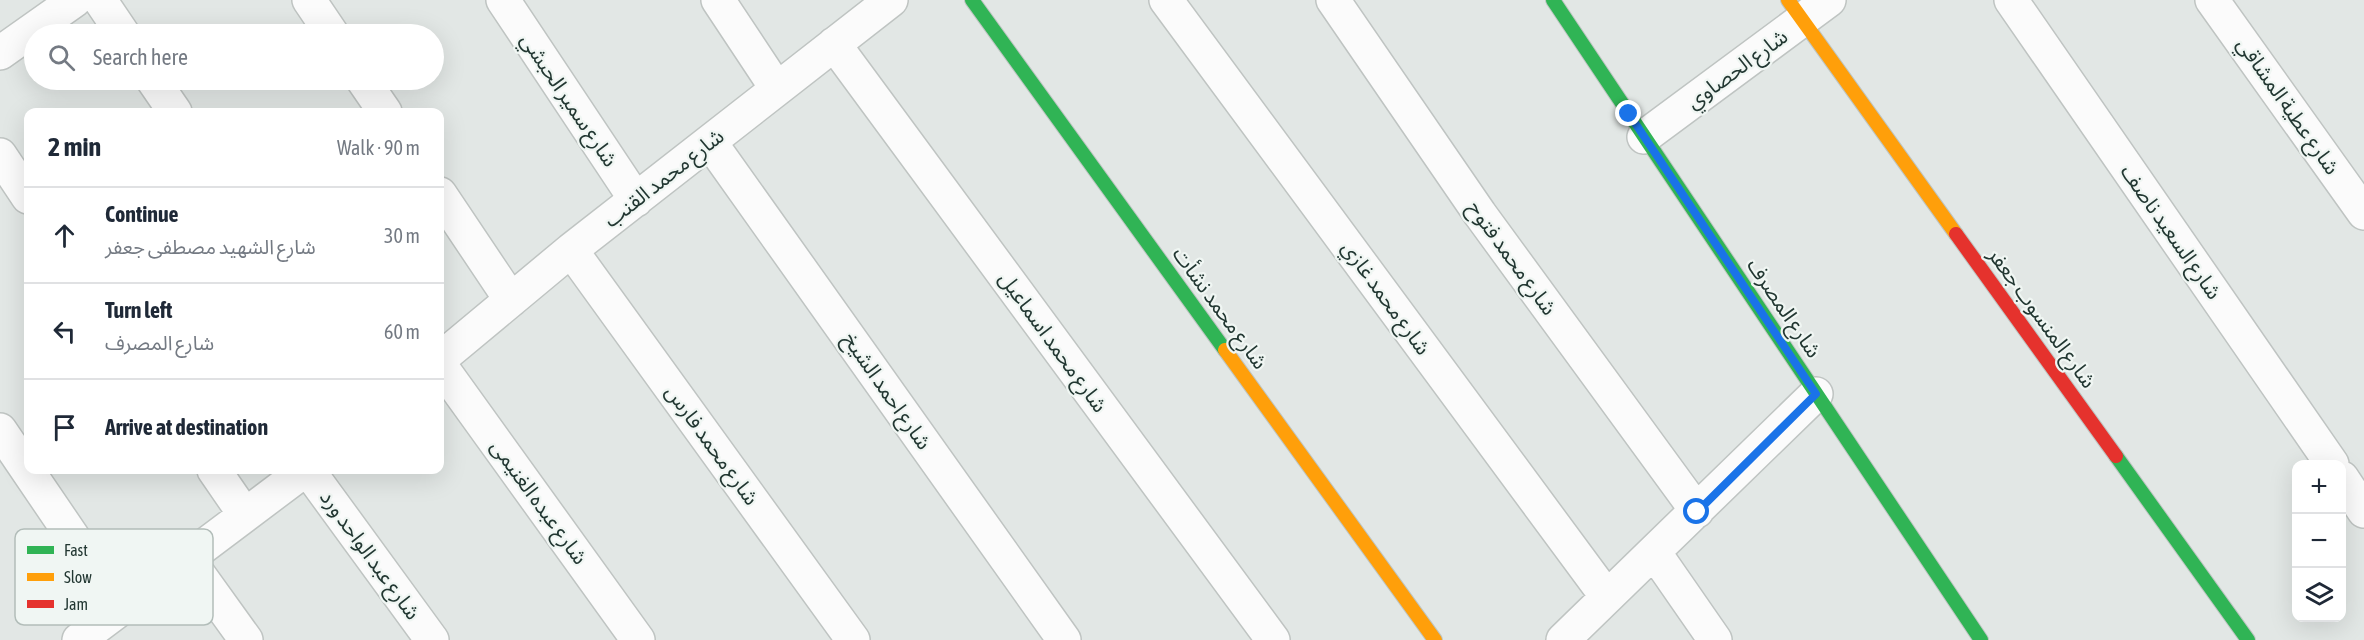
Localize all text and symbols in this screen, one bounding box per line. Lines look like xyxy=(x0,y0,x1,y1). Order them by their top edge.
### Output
search box xyxy=(24,24,444,90)
street label: شارع الحصاوي xyxy=(1681,24,1794,117)
street label: شارع سمير الحبشي xyxy=(512,28,623,173)
street label: شارع عطية المشاقي xyxy=(2229,32,2345,181)
icon: search xyxy=(45,41,78,74)
text: Search here xyxy=(93,44,188,70)
route end xyxy=(1615,100,1641,126)
street label: شارع محمد القنب xyxy=(599,123,731,235)
text: 2 min xyxy=(48,132,101,162)
text: Walk · 90 m xyxy=(337,136,420,159)
street label: شارع السعيد ناصف xyxy=(2113,160,2227,306)
street label: شارع محمد فتوح xyxy=(1460,196,1562,321)
text: Continue xyxy=(105,201,179,227)
icon: ahead xyxy=(48,219,81,252)
text: 30 m xyxy=(384,224,420,247)
text: شارع الشهيد مصطفى جعفر xyxy=(105,235,316,258)
street label: شارع محمد غازي xyxy=(1334,236,1436,362)
street label: شارع محمد نشأت xyxy=(1165,242,1273,375)
street label: شارع المنسوب جعفر xyxy=(1980,242,2102,394)
street label: شارع المصرف xyxy=(1740,253,1827,364)
street label: شارع محمد اسماعيل xyxy=(992,266,1113,419)
text: Turn left xyxy=(105,297,172,323)
icon: left xyxy=(48,315,81,348)
text: 60 m xyxy=(384,320,420,343)
street label: شارع احمد الشيخ xyxy=(835,327,937,456)
text: شارع المصرف xyxy=(105,331,214,354)
street label: شارع محمد فارس xyxy=(658,380,764,511)
icon: arrive xyxy=(48,411,81,444)
text: Arrive at destination xyxy=(105,414,268,440)
street label: شارع عبده الغنيمى xyxy=(483,434,593,571)
map controls xyxy=(2292,460,2346,622)
button: + xyxy=(2292,460,2346,514)
street label: شارع عبد الواحد ورد xyxy=(313,485,426,626)
route start xyxy=(1683,498,1709,524)
button: − xyxy=(2292,514,2346,568)
legend xyxy=(15,529,213,625)
text: Fast xyxy=(64,541,88,559)
text: Slow xyxy=(64,568,92,586)
button: layers xyxy=(2292,568,2346,622)
text: Jam xyxy=(64,595,88,613)

